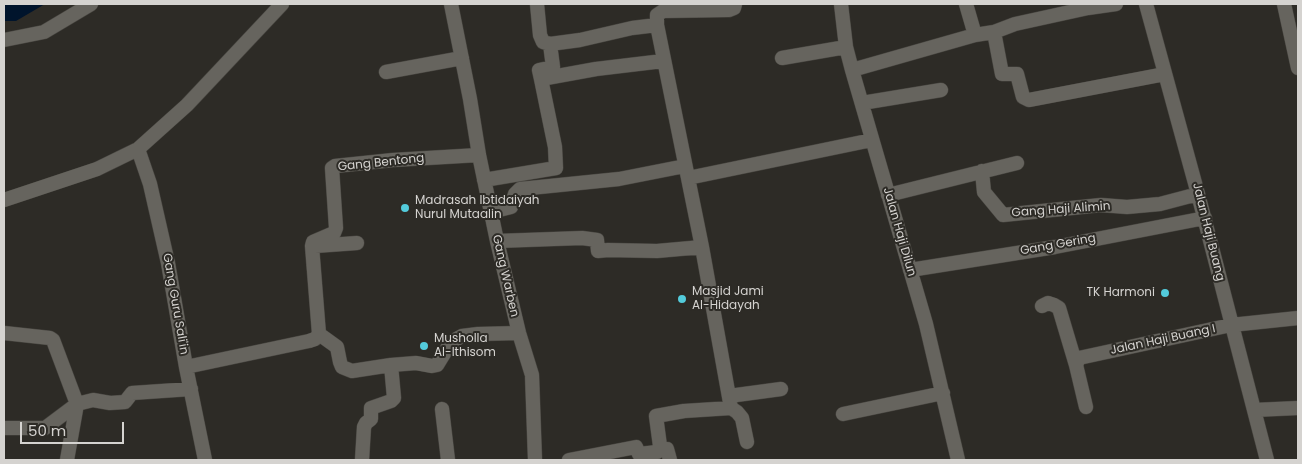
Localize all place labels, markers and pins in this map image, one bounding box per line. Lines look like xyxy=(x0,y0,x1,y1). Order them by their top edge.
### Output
place label: Madrasah Ibtidaiyah Nurul Mutaalin xyxy=(415,194,540,222)
marker: Madrasah Ibtidaiyah Nurul Mutaalin xyxy=(399,202,411,214)
place label: Masjid Jami Al-Hidayah xyxy=(692,285,764,313)
place label: TK Harmoni xyxy=(1087,286,1155,300)
marker: TK Harmoni xyxy=(1159,287,1171,299)
marker: Masjid Jami Al-Hidayah xyxy=(676,293,688,305)
place label: Musholla Al-Ithisom xyxy=(434,332,496,360)
marker: Musholla Al-Ithisom xyxy=(418,340,430,352)

